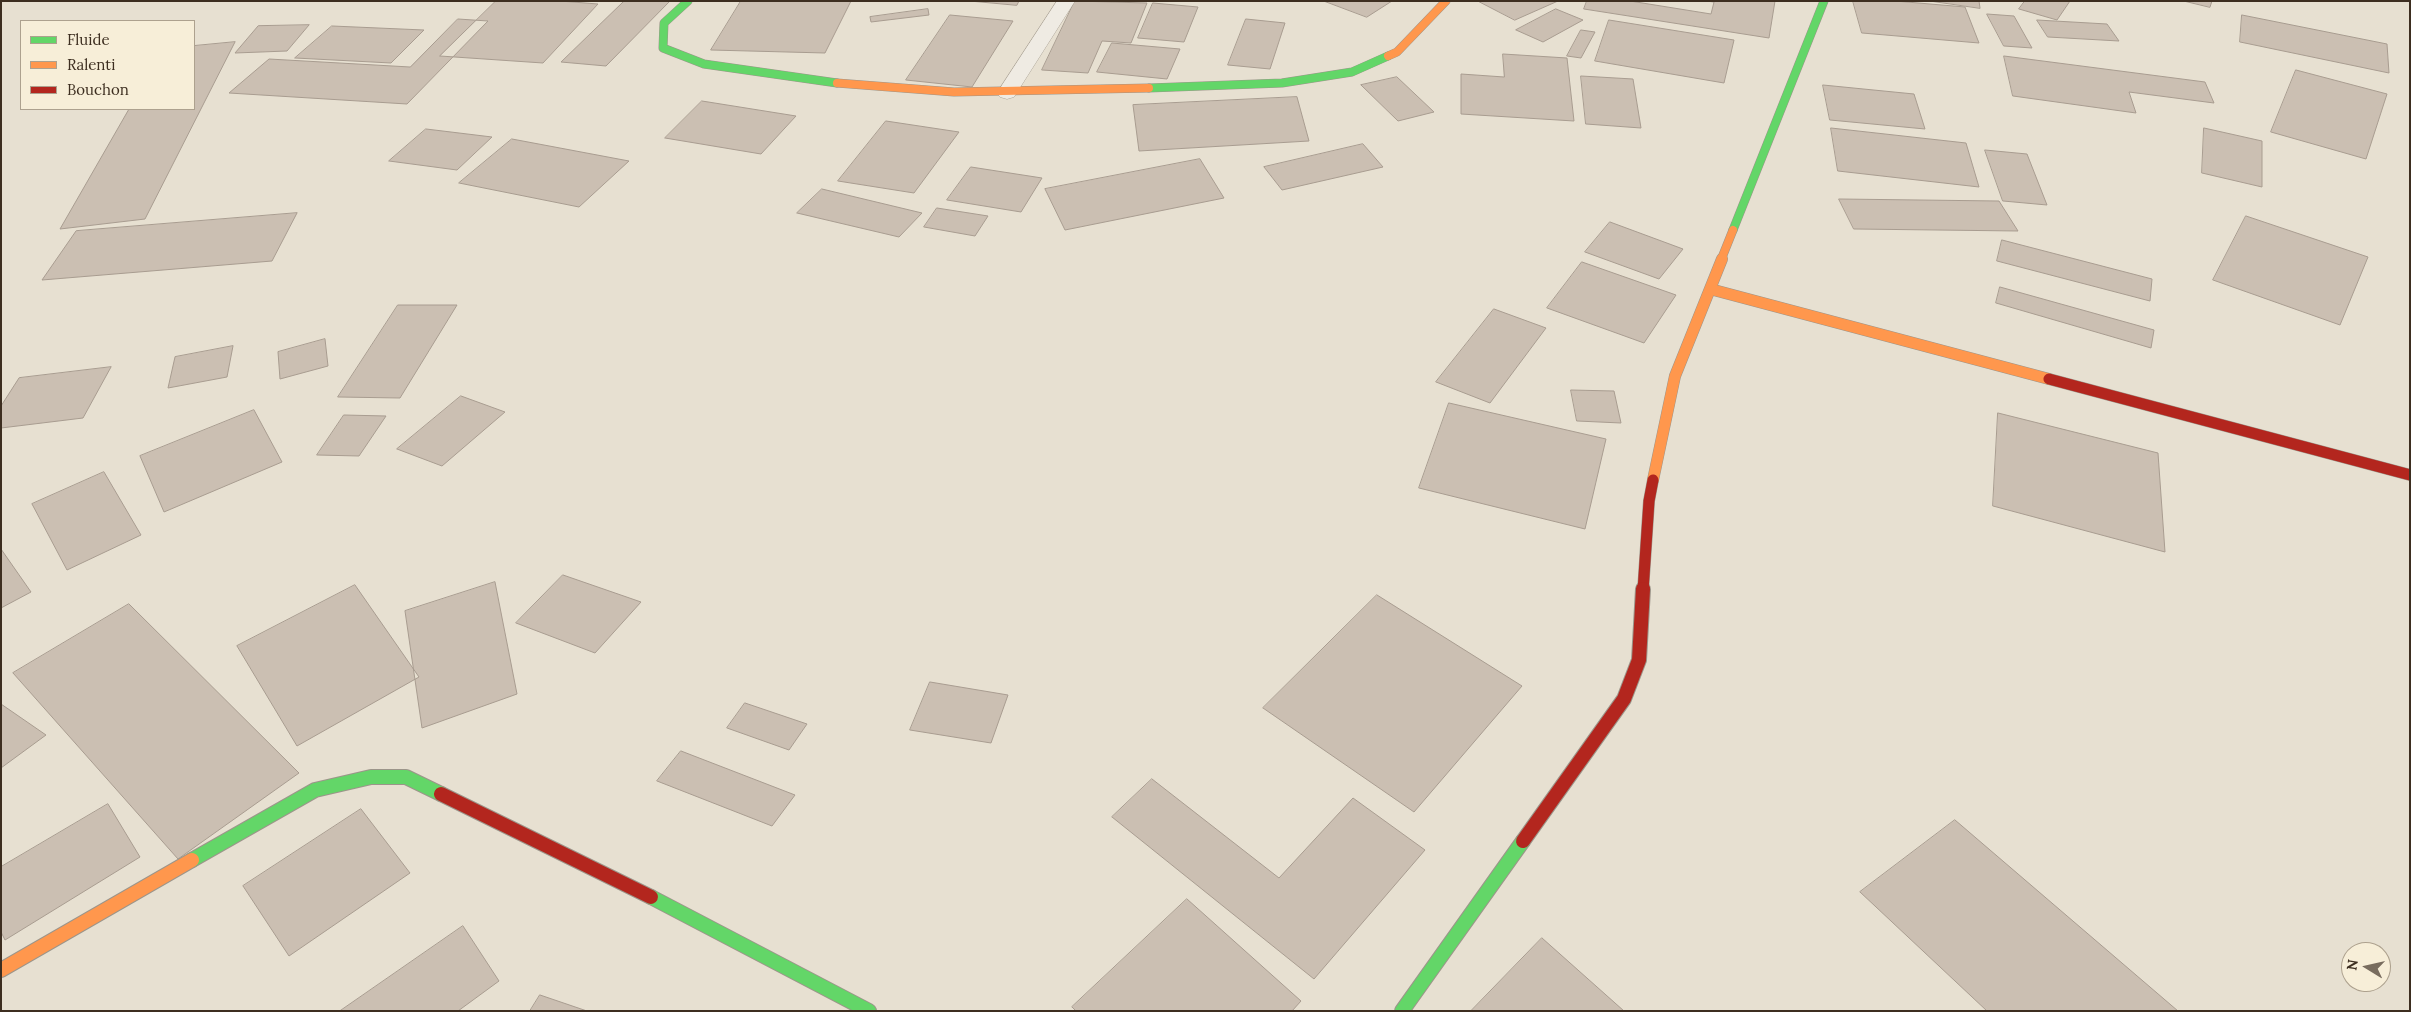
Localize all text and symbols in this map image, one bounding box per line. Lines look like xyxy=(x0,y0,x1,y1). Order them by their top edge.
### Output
legend xyxy=(20,20,195,110)
text: Fluide xyxy=(67,30,110,49)
text: Ralenti xyxy=(67,55,115,74)
text: Bouchon xyxy=(67,80,129,99)
north arrow xyxy=(2341,942,2391,992)
text: N xyxy=(2342,958,2362,972)

